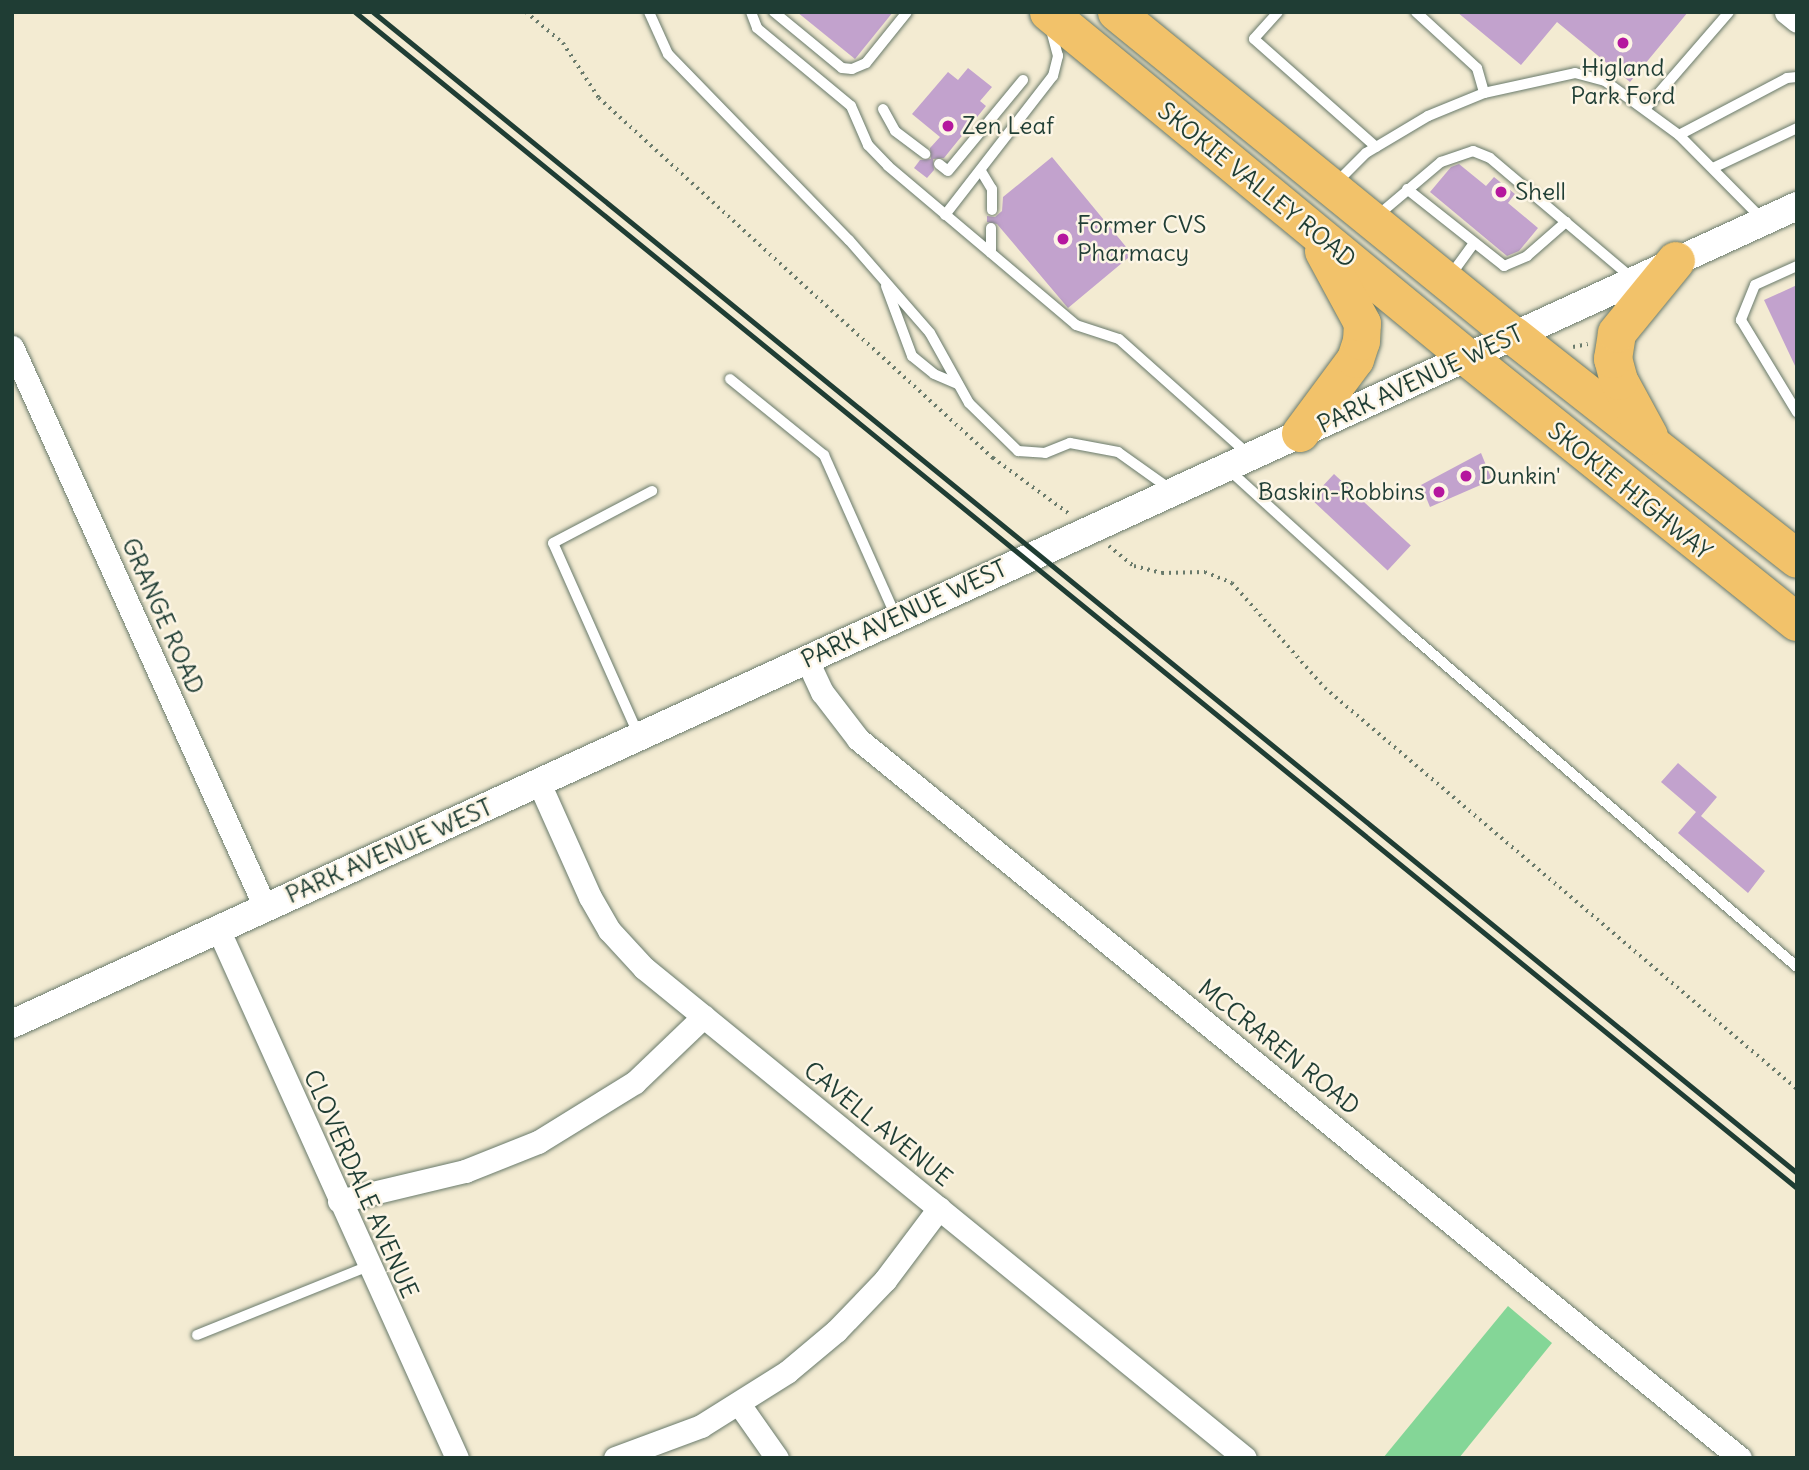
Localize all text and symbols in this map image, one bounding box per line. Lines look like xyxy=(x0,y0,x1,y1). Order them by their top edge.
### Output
marker: Higland Park Ford xyxy=(1615,35,1631,51)
place label: Higland Park Ford xyxy=(1571,54,1675,110)
street label: SKOKIE VALLEY ROAD xyxy=(1152,96,1362,274)
place label: Zen Leaf xyxy=(962,112,1054,140)
marker: Zen Leaf xyxy=(940,118,956,134)
place label: Shell xyxy=(1515,178,1566,206)
marker: Shell xyxy=(1493,184,1509,200)
place label: Former CVS Pharmacy xyxy=(1077,211,1206,267)
marker: Former CVS Pharmacy xyxy=(1055,231,1071,247)
street label: PARK AVENUE WEST xyxy=(1313,319,1527,439)
street label: SKOKIE HIGHWAY xyxy=(1542,416,1718,566)
place label: Dunkin' xyxy=(1480,462,1561,490)
marker: Dunkin' xyxy=(1458,468,1474,484)
place label: Baskin-Robbins xyxy=(1258,478,1425,506)
marker: Baskin-Robbins xyxy=(1431,484,1447,500)
street label: GRANGE ROAD xyxy=(116,533,210,699)
street label: PARK AVENUE WEST xyxy=(797,554,1011,674)
street label: PARK AVENUE WEST xyxy=(281,792,497,910)
street label: MCCRAREN ROAD xyxy=(1193,973,1365,1121)
street label: CAVELL AVENUE xyxy=(798,1055,958,1193)
street label: CLOVERDALE AVENUE xyxy=(298,1065,424,1303)

